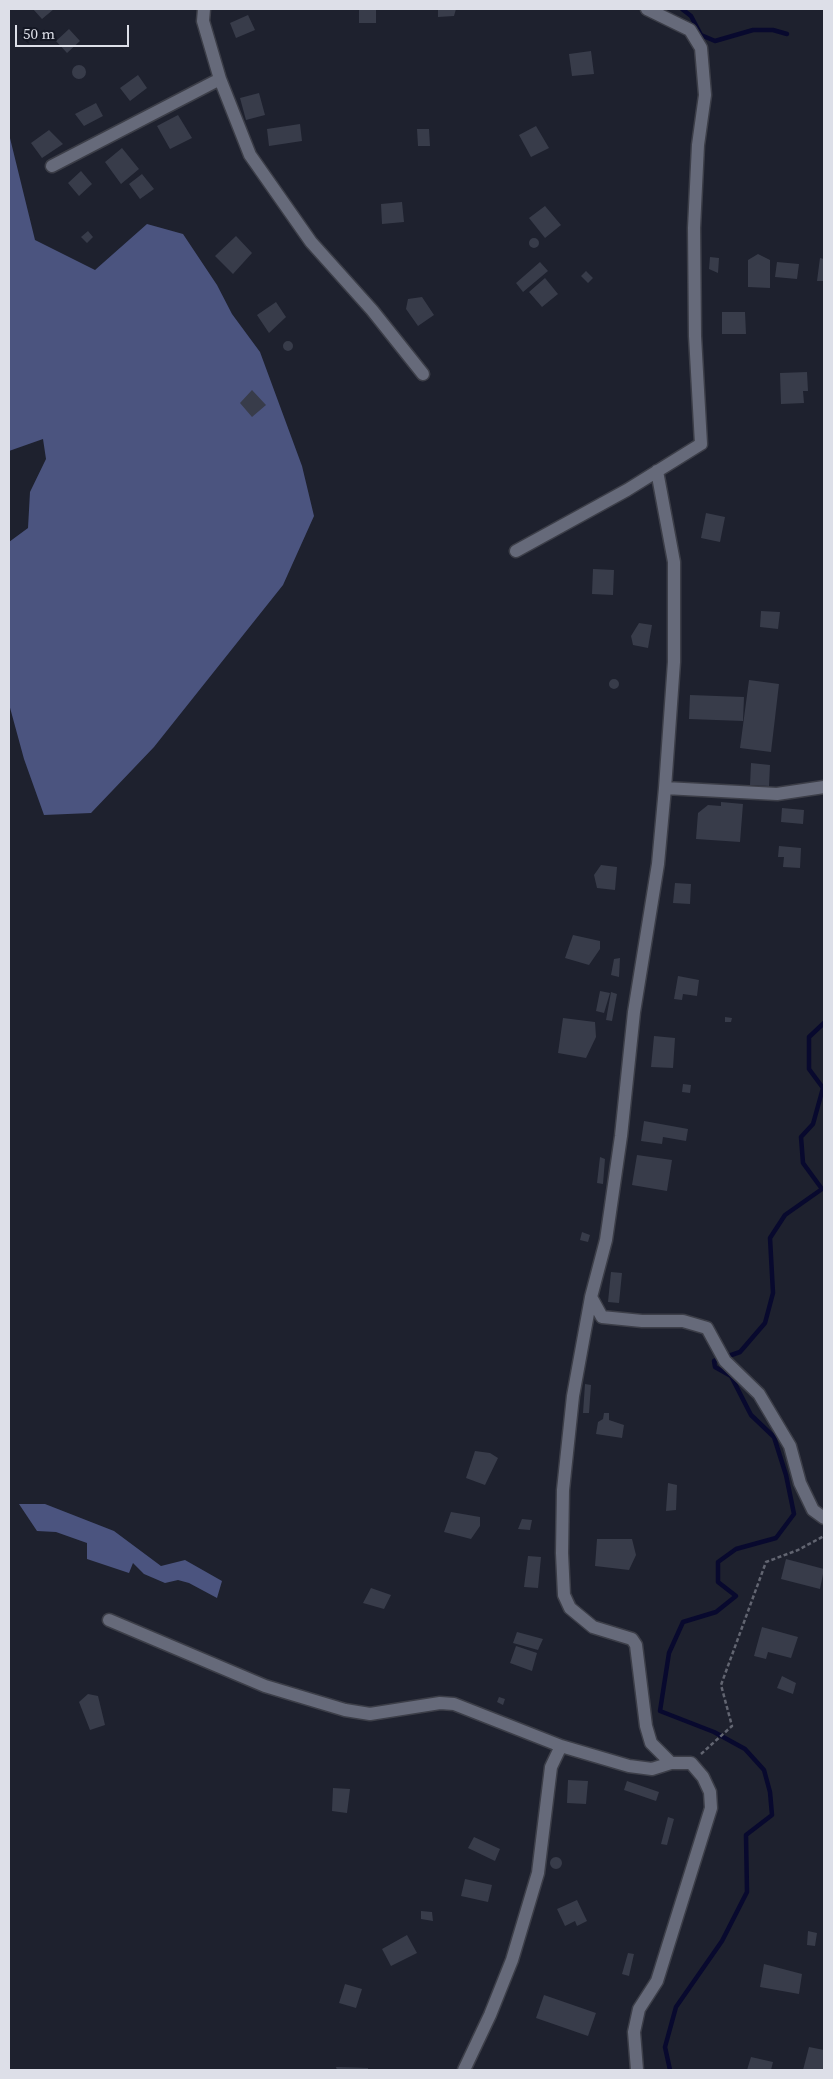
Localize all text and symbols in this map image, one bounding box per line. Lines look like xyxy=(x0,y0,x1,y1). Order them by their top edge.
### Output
scale bar xyxy=(18,15,131,47)
text: 50 m xyxy=(23,23,55,44)

